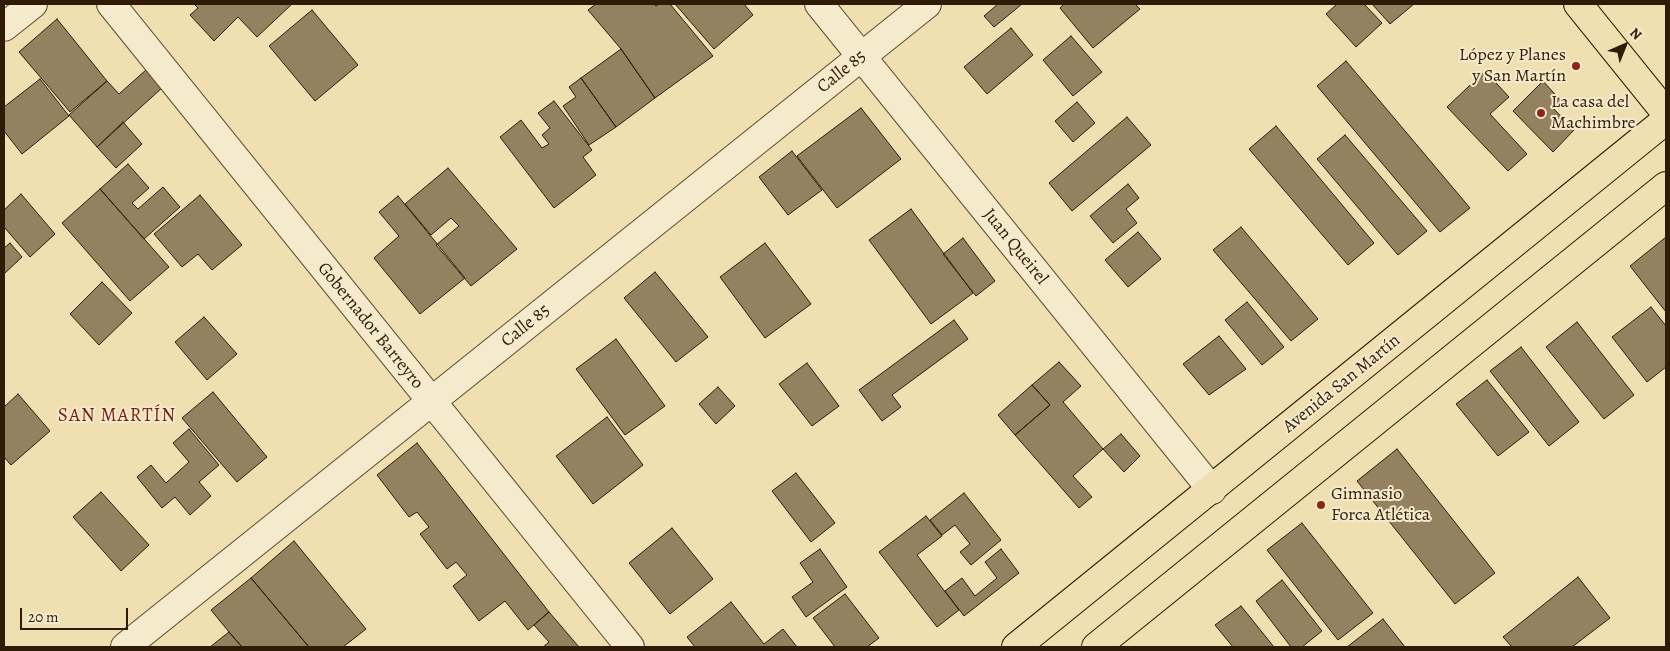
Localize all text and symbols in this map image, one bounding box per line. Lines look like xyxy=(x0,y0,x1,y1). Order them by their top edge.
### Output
north arrow xyxy=(1600,20,1650,70)
text: N xyxy=(1625,23,1646,44)
place label: López y Planes y San Martín xyxy=(1459,45,1566,88)
street label: Calle 85 xyxy=(813,46,871,98)
marker: López y Planes y San Martín xyxy=(1570,60,1582,72)
place label: La casa del Machimbre xyxy=(1551,92,1636,134)
marker: La casa del Machimbre xyxy=(1535,107,1547,119)
street label: Juan Queirel xyxy=(978,205,1052,289)
street label: Gobernador Barreyro xyxy=(312,258,428,394)
street label: Calle 85 xyxy=(497,300,555,352)
street label: Avenida San Martín xyxy=(1279,330,1405,438)
district label: SAN MARTÍN xyxy=(57,405,177,427)
place label: Gimnasio Forca Atlética xyxy=(1331,484,1430,526)
marker: Gimnasio Forca Atlética xyxy=(1315,499,1327,511)
scale bar xyxy=(22,598,130,630)
text: 20 m xyxy=(28,607,59,627)

